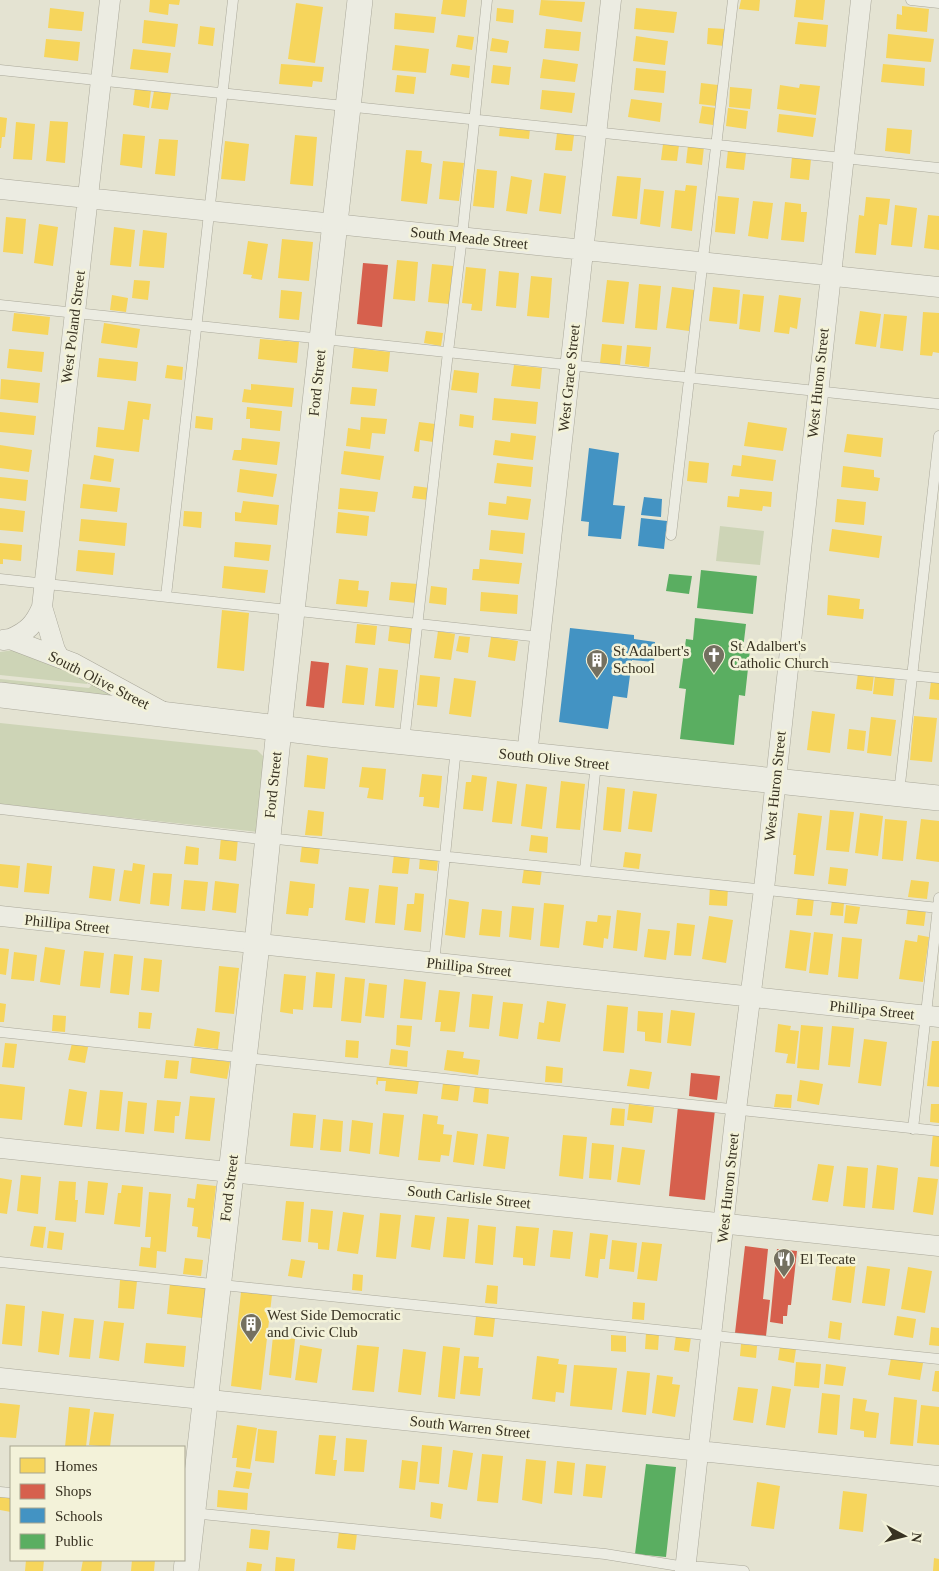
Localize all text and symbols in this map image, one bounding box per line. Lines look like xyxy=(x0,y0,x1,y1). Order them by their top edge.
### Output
street label: South Meade Street xyxy=(409,224,529,252)
street label: West Poland Street xyxy=(58,269,88,384)
street label: West Grace Street xyxy=(555,323,583,433)
street label: West Huron Street xyxy=(804,326,832,439)
street label: Ford Street xyxy=(306,348,329,417)
place label: St Adalbert's Catholic Church xyxy=(730,638,829,671)
place label: St Adalbert's School xyxy=(613,643,690,676)
church icon: St Adalbert's Catholic Church xyxy=(702,643,726,674)
street label: South Olive Street xyxy=(46,648,153,713)
building icon: St Adalbert's School xyxy=(585,648,609,679)
street label: West Huron Street xyxy=(761,729,789,842)
street label: South Olive Street xyxy=(498,745,611,773)
street label: Ford Street xyxy=(262,750,285,819)
street label: Phillipa Street xyxy=(24,912,111,937)
street label: Phillipa Street xyxy=(426,955,513,980)
street label: Phillipa Street xyxy=(829,998,916,1023)
street label: West Huron Street xyxy=(714,1131,742,1244)
street label: Ford Street xyxy=(217,1153,241,1222)
street label: South Carlisle Street xyxy=(406,1183,532,1212)
restaurant icon: El Tecate xyxy=(772,1247,796,1278)
place label: El Tecate xyxy=(800,1251,856,1267)
place label: West Side Democratic and Civic Club xyxy=(267,1307,401,1340)
building icon: West Side Democratic and Civic Club xyxy=(239,1312,263,1343)
street label: South Warren Street xyxy=(409,1413,532,1441)
legend xyxy=(10,1446,185,1561)
text: Homes xyxy=(55,1458,98,1474)
text: Shops xyxy=(55,1483,92,1499)
text: Schools xyxy=(55,1508,103,1524)
north arrow xyxy=(879,1511,929,1561)
text: N xyxy=(908,1532,924,1543)
text: Public xyxy=(55,1533,94,1549)

